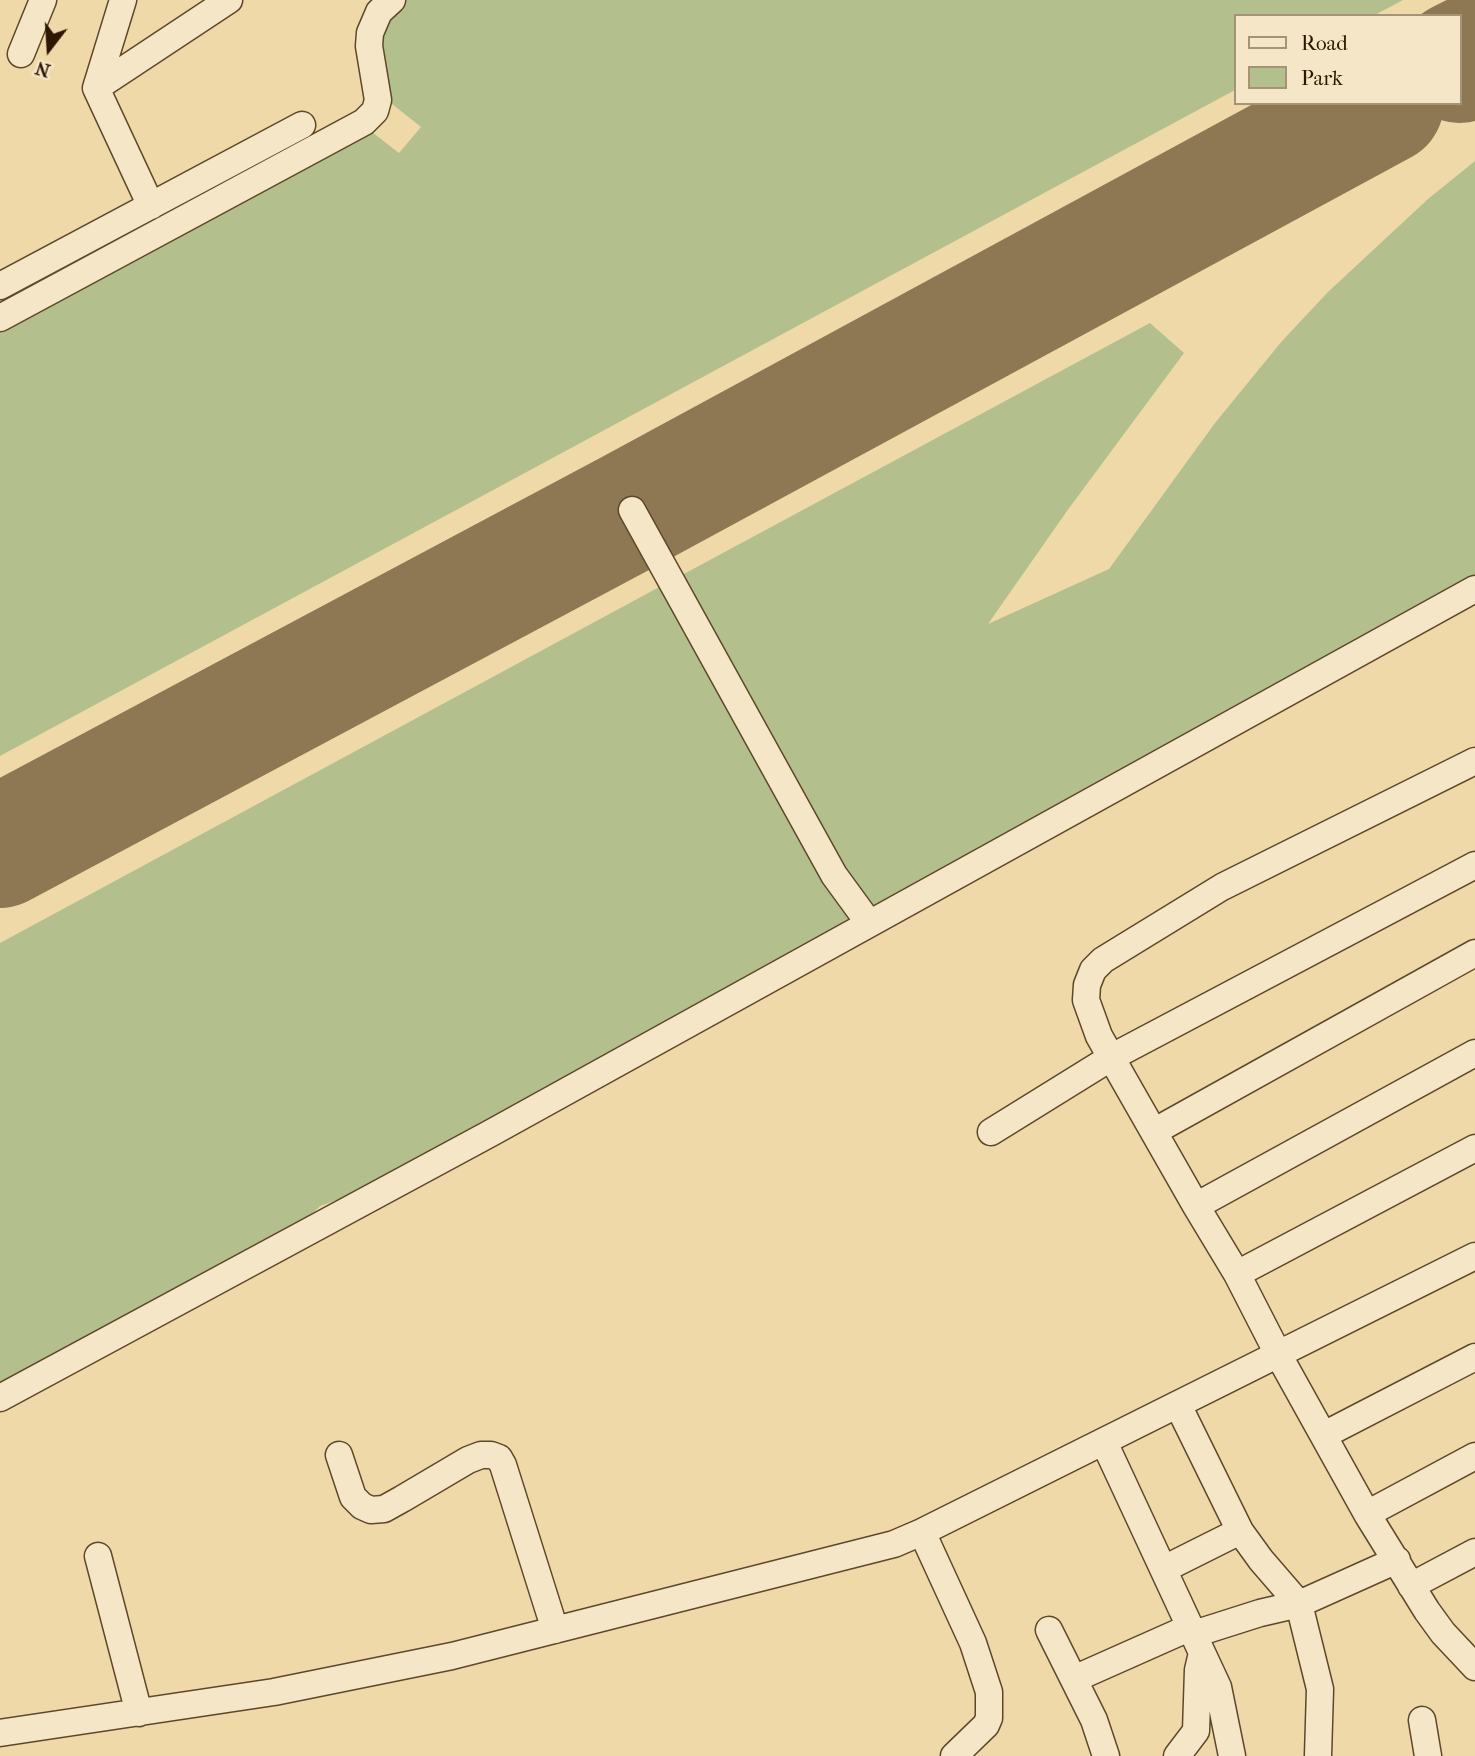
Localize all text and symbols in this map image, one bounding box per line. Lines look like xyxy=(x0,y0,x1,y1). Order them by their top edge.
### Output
north arrow xyxy=(14,14,84,84)
legend xyxy=(1234,14,1461,105)
text: Road xyxy=(1301,31,1348,55)
text: N xyxy=(33,56,53,82)
text: Park xyxy=(1301,66,1343,90)

